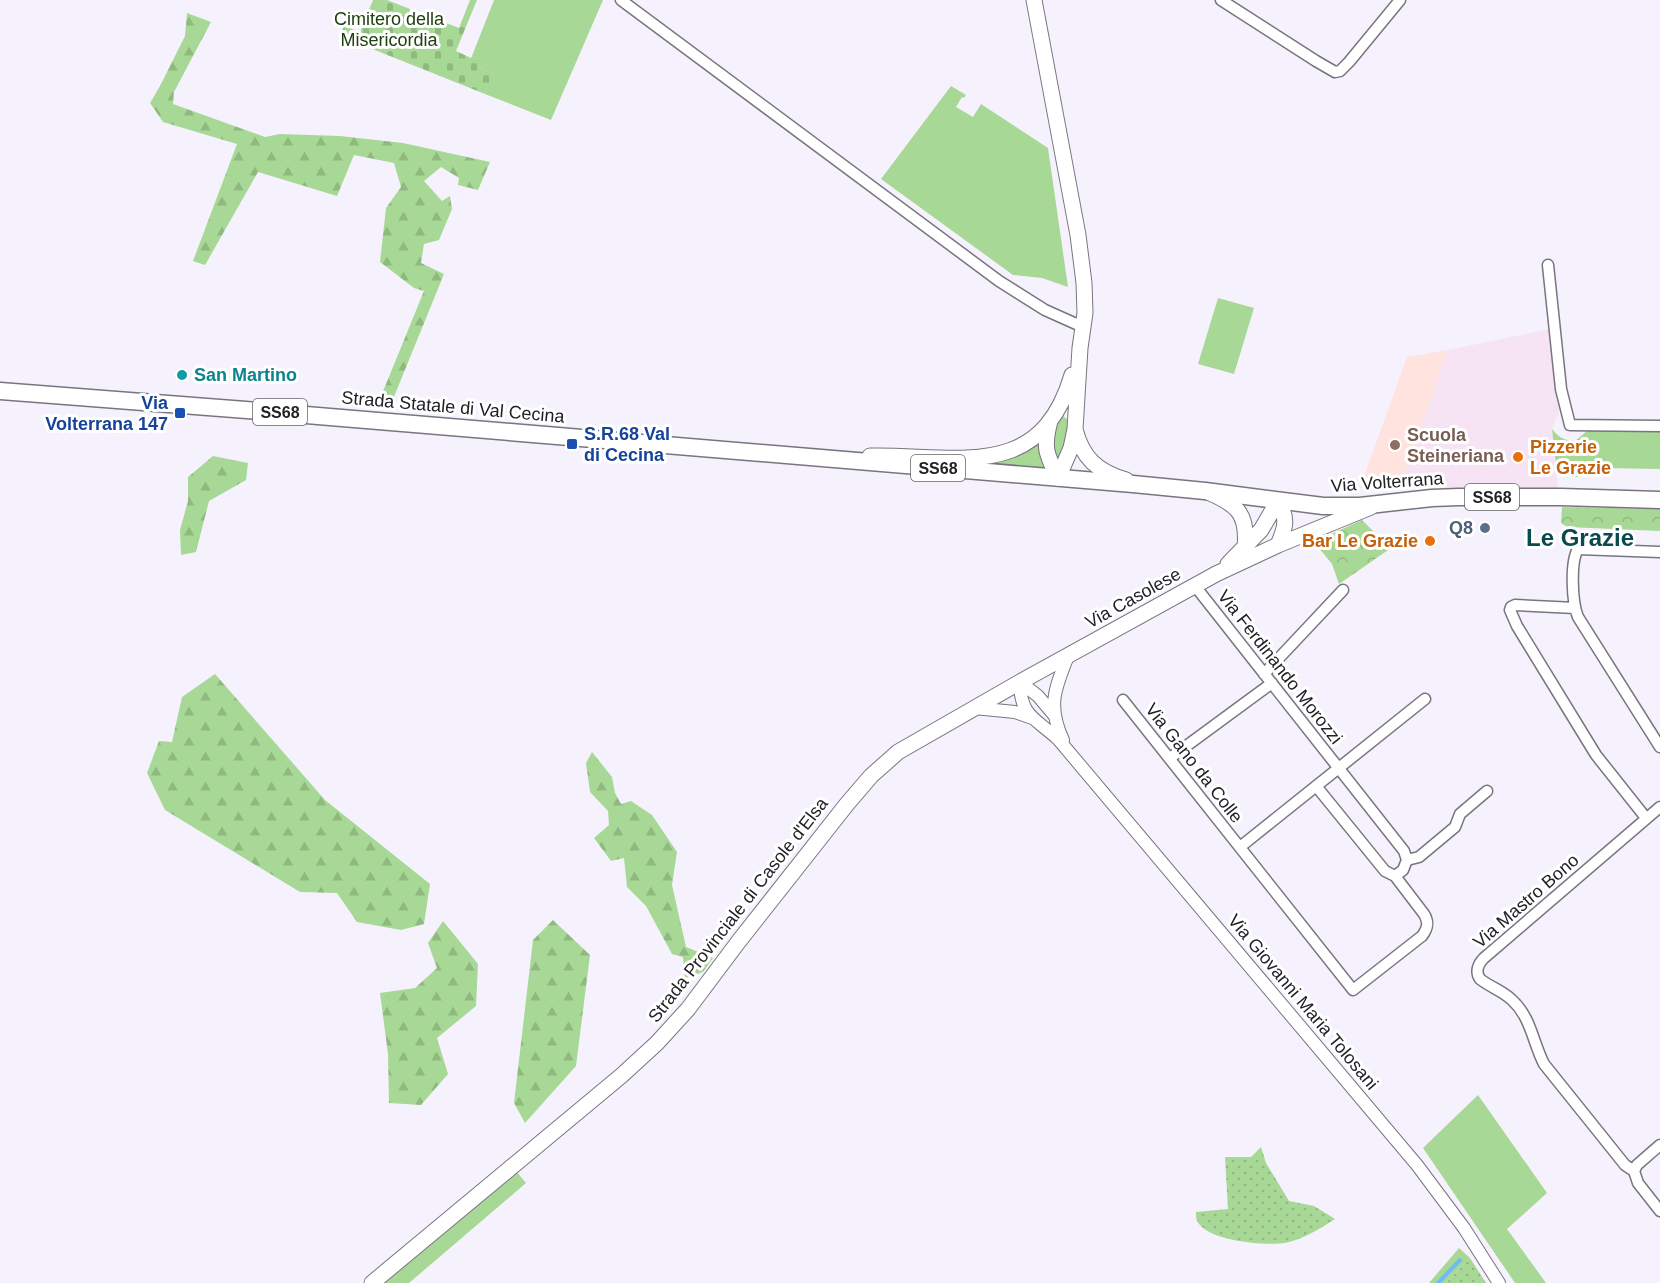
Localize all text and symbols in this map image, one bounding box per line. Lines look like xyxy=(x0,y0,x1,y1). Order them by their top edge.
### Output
park label: Cimitero della Misericordia xyxy=(334,9,445,50)
place label: San Martino xyxy=(194,365,297,385)
marker: San Martino xyxy=(175,368,189,382)
street label: Strada Statale di Val Cecina xyxy=(341,387,566,427)
place label: Via Volterrana 147 xyxy=(45,393,169,434)
road number: SS68 xyxy=(253,399,307,425)
marker: Via Volterrana 147 xyxy=(173,406,187,420)
place label: S.R.68 Val di Cecina xyxy=(584,424,670,465)
place label: Scuola Steineriana xyxy=(1407,425,1505,466)
marker: S.R.68 Val di Cecina xyxy=(565,437,579,451)
place label: Pizzerie Le Grazie xyxy=(1530,437,1611,478)
marker: Scuola Steineriana xyxy=(1388,438,1402,452)
marker: Pizzerie Le Grazie xyxy=(1511,450,1525,464)
road number: SS68 xyxy=(911,455,965,481)
street label: Via Volterrana xyxy=(1330,468,1445,496)
road number: SS68 xyxy=(1465,484,1519,510)
place label: Q8 xyxy=(1449,518,1473,538)
marker: Q8 xyxy=(1478,521,1492,535)
district label: Le Grazie xyxy=(1526,524,1634,551)
place label: Bar Le Grazie xyxy=(1302,531,1418,551)
marker: Bar Le Grazie xyxy=(1423,534,1437,548)
street label: Via Casolese xyxy=(1082,564,1184,632)
street label: Via Ferdinando Morozzi xyxy=(1214,586,1346,748)
street label: Via Gano da Colle xyxy=(1141,699,1247,827)
street label: Strada Provinciale di Casole d'Elsa xyxy=(644,793,833,1026)
street label: Via Mastro Bono xyxy=(1469,850,1583,952)
street label: Via Giovanni Maria Tolosani xyxy=(1224,910,1382,1094)

